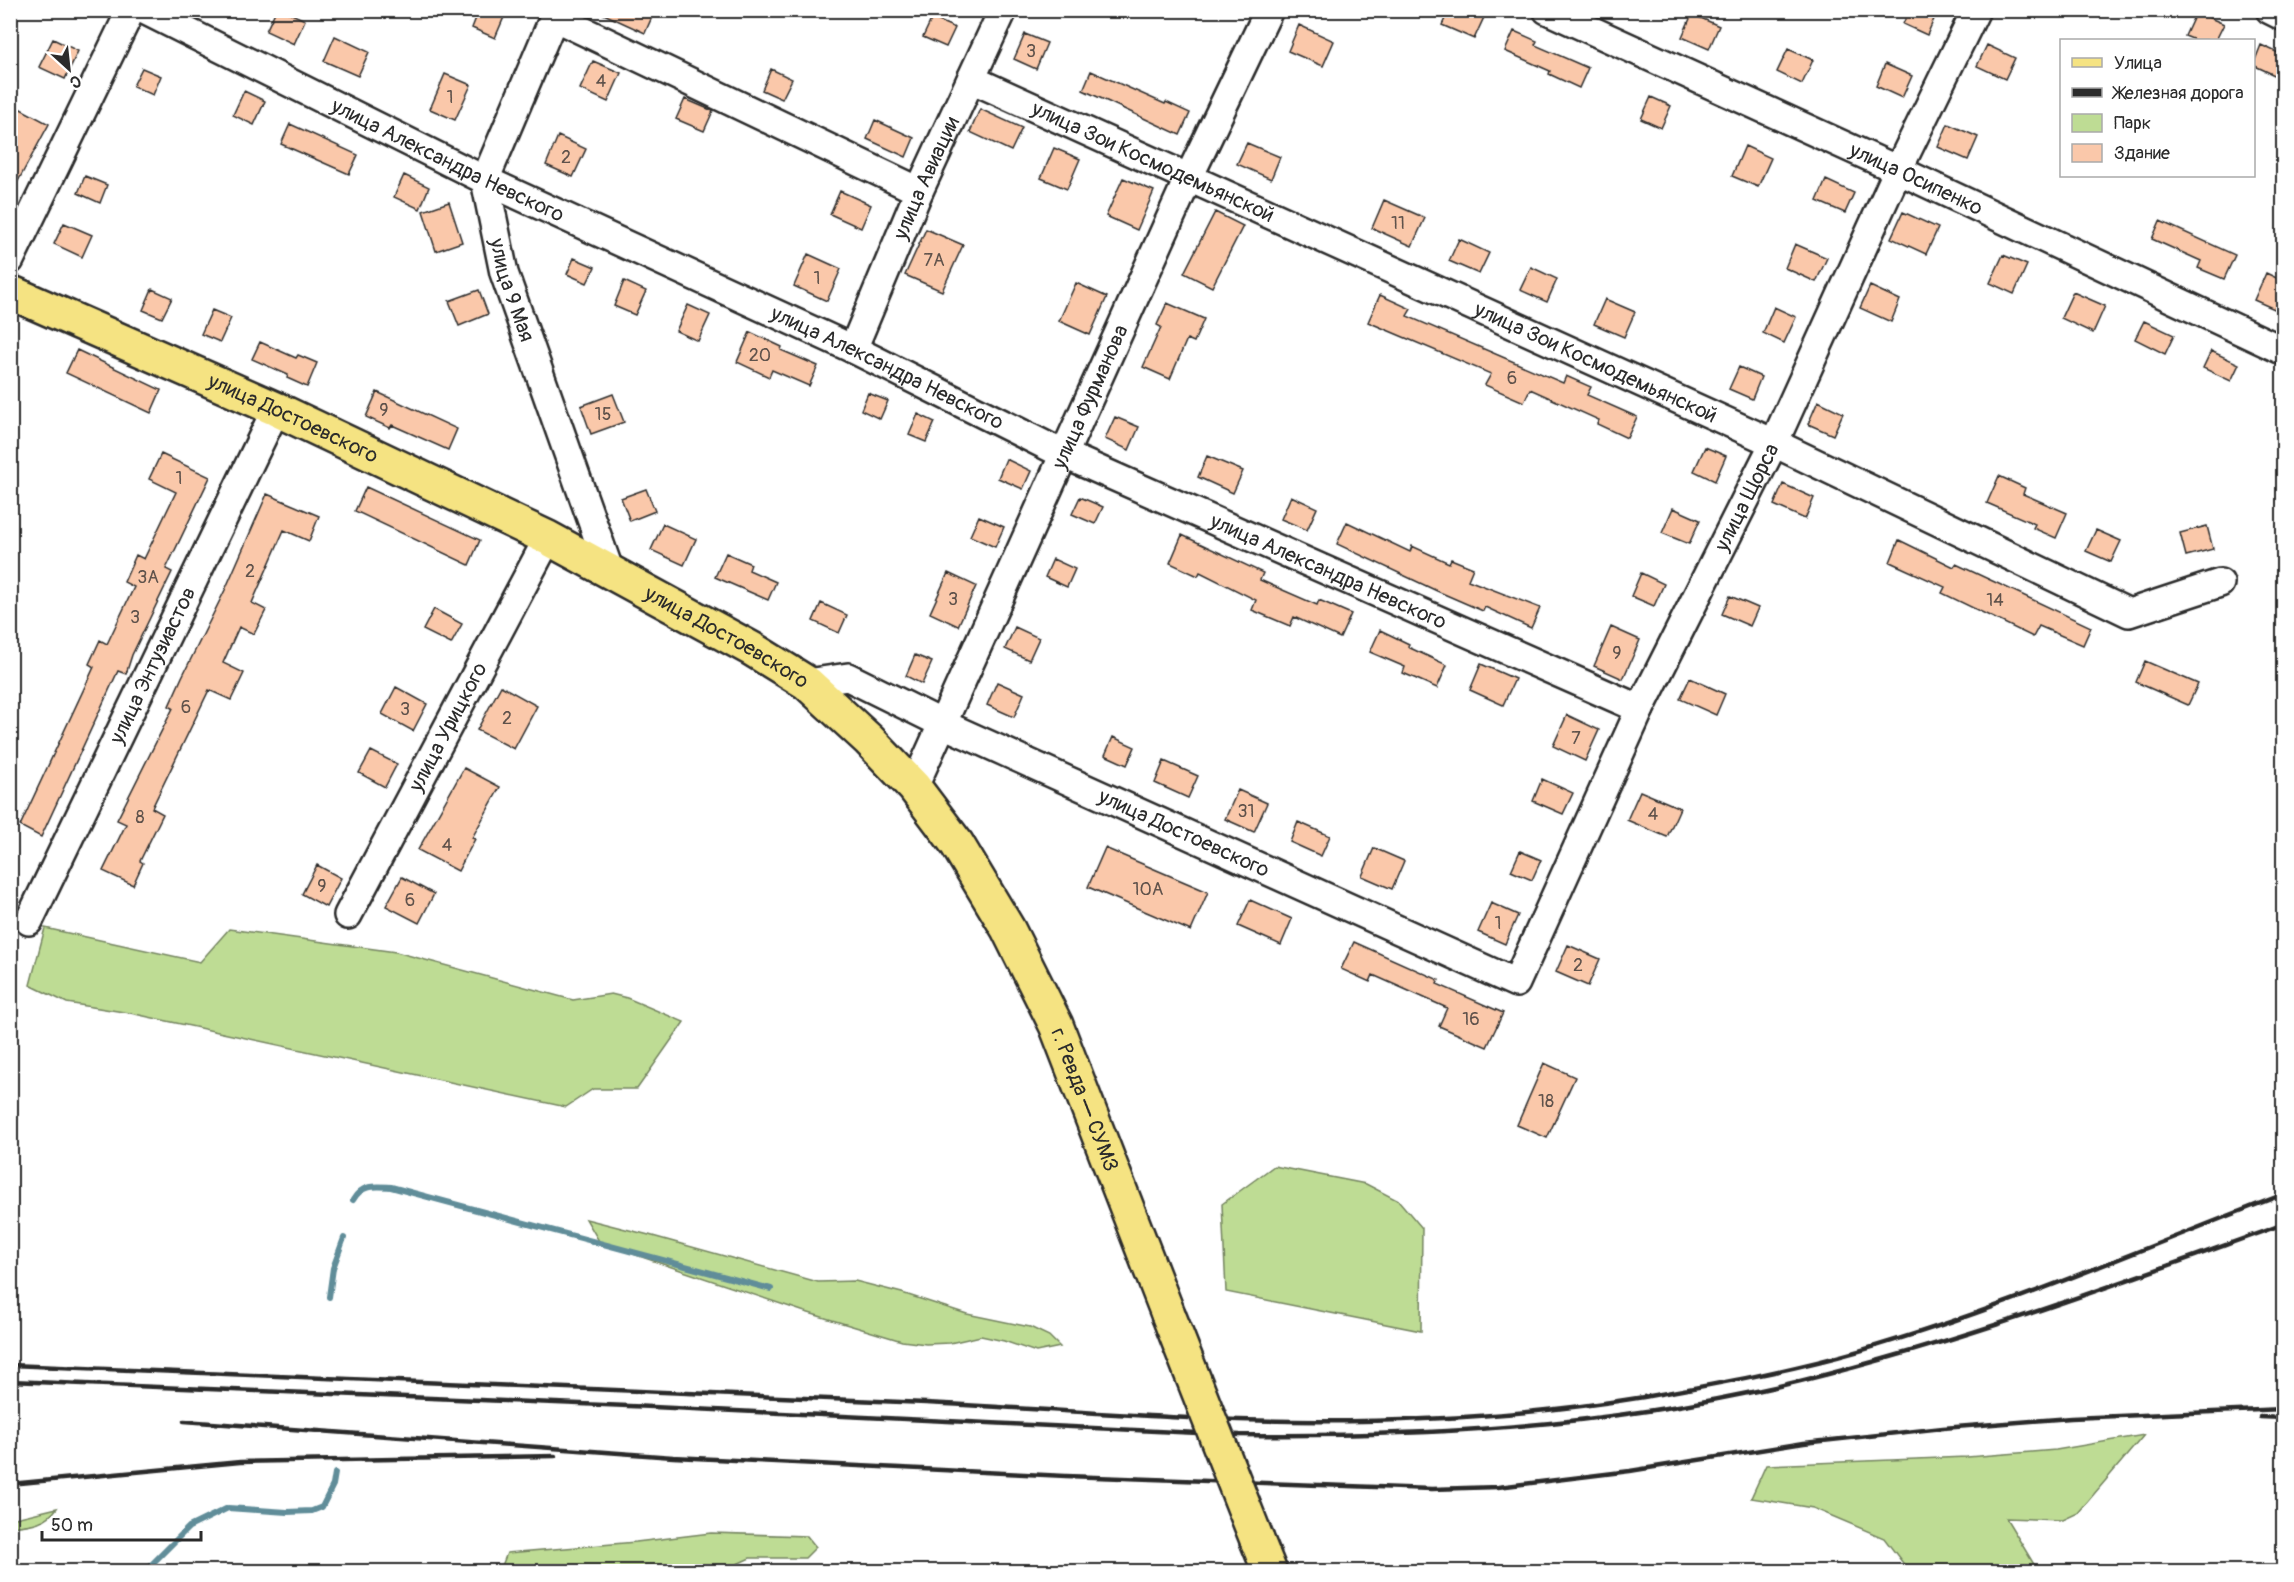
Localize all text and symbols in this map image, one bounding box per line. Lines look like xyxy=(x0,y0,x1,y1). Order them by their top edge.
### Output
north arrow xyxy=(39,39,99,99)
legend xyxy=(2060,39,2255,177)
house number: 3 xyxy=(1026,40,1036,63)
text: Улица xyxy=(2114,52,2162,75)
text: С xyxy=(66,70,84,93)
house number: 4 xyxy=(596,70,607,93)
text: Железная дорога xyxy=(2111,82,2244,105)
house number: 1 xyxy=(446,86,454,109)
street label: улица Александра Невского xyxy=(326,92,568,229)
street label: улица Зои Космодемьянской xyxy=(1026,95,1279,229)
street label: улица Авиации xyxy=(887,112,966,245)
text: Парк xyxy=(2114,112,2151,135)
street label: улица Осипенко xyxy=(1844,136,1987,222)
text: Здание xyxy=(2114,142,2170,165)
house number: 2 xyxy=(561,146,571,169)
house number: 11 xyxy=(1391,212,1405,235)
street label: улица 9 Мая xyxy=(483,235,540,346)
house number: 7А xyxy=(923,249,945,272)
house number: 1 xyxy=(813,267,821,290)
street label: улица Зои Космодемьянской xyxy=(1469,296,1721,429)
street label: улица Александра Невского xyxy=(765,300,1008,436)
street label: улица Фурманова xyxy=(1046,321,1135,474)
house number: 20 xyxy=(749,344,771,367)
street label: улица Достоевского xyxy=(203,367,383,470)
house number: 6 xyxy=(1507,367,1517,390)
house number: 9 xyxy=(379,399,389,422)
house number: 15 xyxy=(595,403,611,426)
street label: улица Щорса xyxy=(1708,439,1785,557)
house number: 1 xyxy=(175,467,183,490)
street label: улица Александра Невского xyxy=(1205,507,1451,636)
house number: 2 xyxy=(245,560,255,583)
house number: 3А xyxy=(137,566,159,589)
street label: улица Достоевского xyxy=(639,580,814,695)
street label: улица Энтузиастов xyxy=(103,582,202,749)
house number: 3 xyxy=(948,588,958,611)
house number: 14 xyxy=(1986,589,2004,612)
house number: 3 xyxy=(130,606,140,629)
house number: 9 xyxy=(1612,642,1622,665)
street label: улица Урицкого xyxy=(402,658,494,797)
house number: 6 xyxy=(181,696,191,719)
house number: 3 xyxy=(400,698,410,721)
house number: 2 xyxy=(502,707,512,730)
house number: 7 xyxy=(1571,727,1581,750)
street label: улица Достоевского xyxy=(1093,783,1274,884)
house number: 31 xyxy=(1237,800,1255,823)
house number: 4 xyxy=(1648,803,1659,826)
house number: 8 xyxy=(135,806,145,829)
house number: 4 xyxy=(442,834,453,857)
house number: 9 xyxy=(317,875,327,898)
house number: 10А xyxy=(1132,878,1164,901)
house number: 6 xyxy=(405,889,415,912)
house number: 1 xyxy=(1494,912,1502,935)
house number: 2 xyxy=(1573,954,1583,977)
house number: 16 xyxy=(1462,1008,1480,1031)
street label: г. Ревда — СУМЗ xyxy=(1045,1024,1125,1176)
house number: 18 xyxy=(1538,1090,1554,1113)
scale bar xyxy=(42,1504,201,1542)
text: 50 m xyxy=(51,1514,93,1537)

